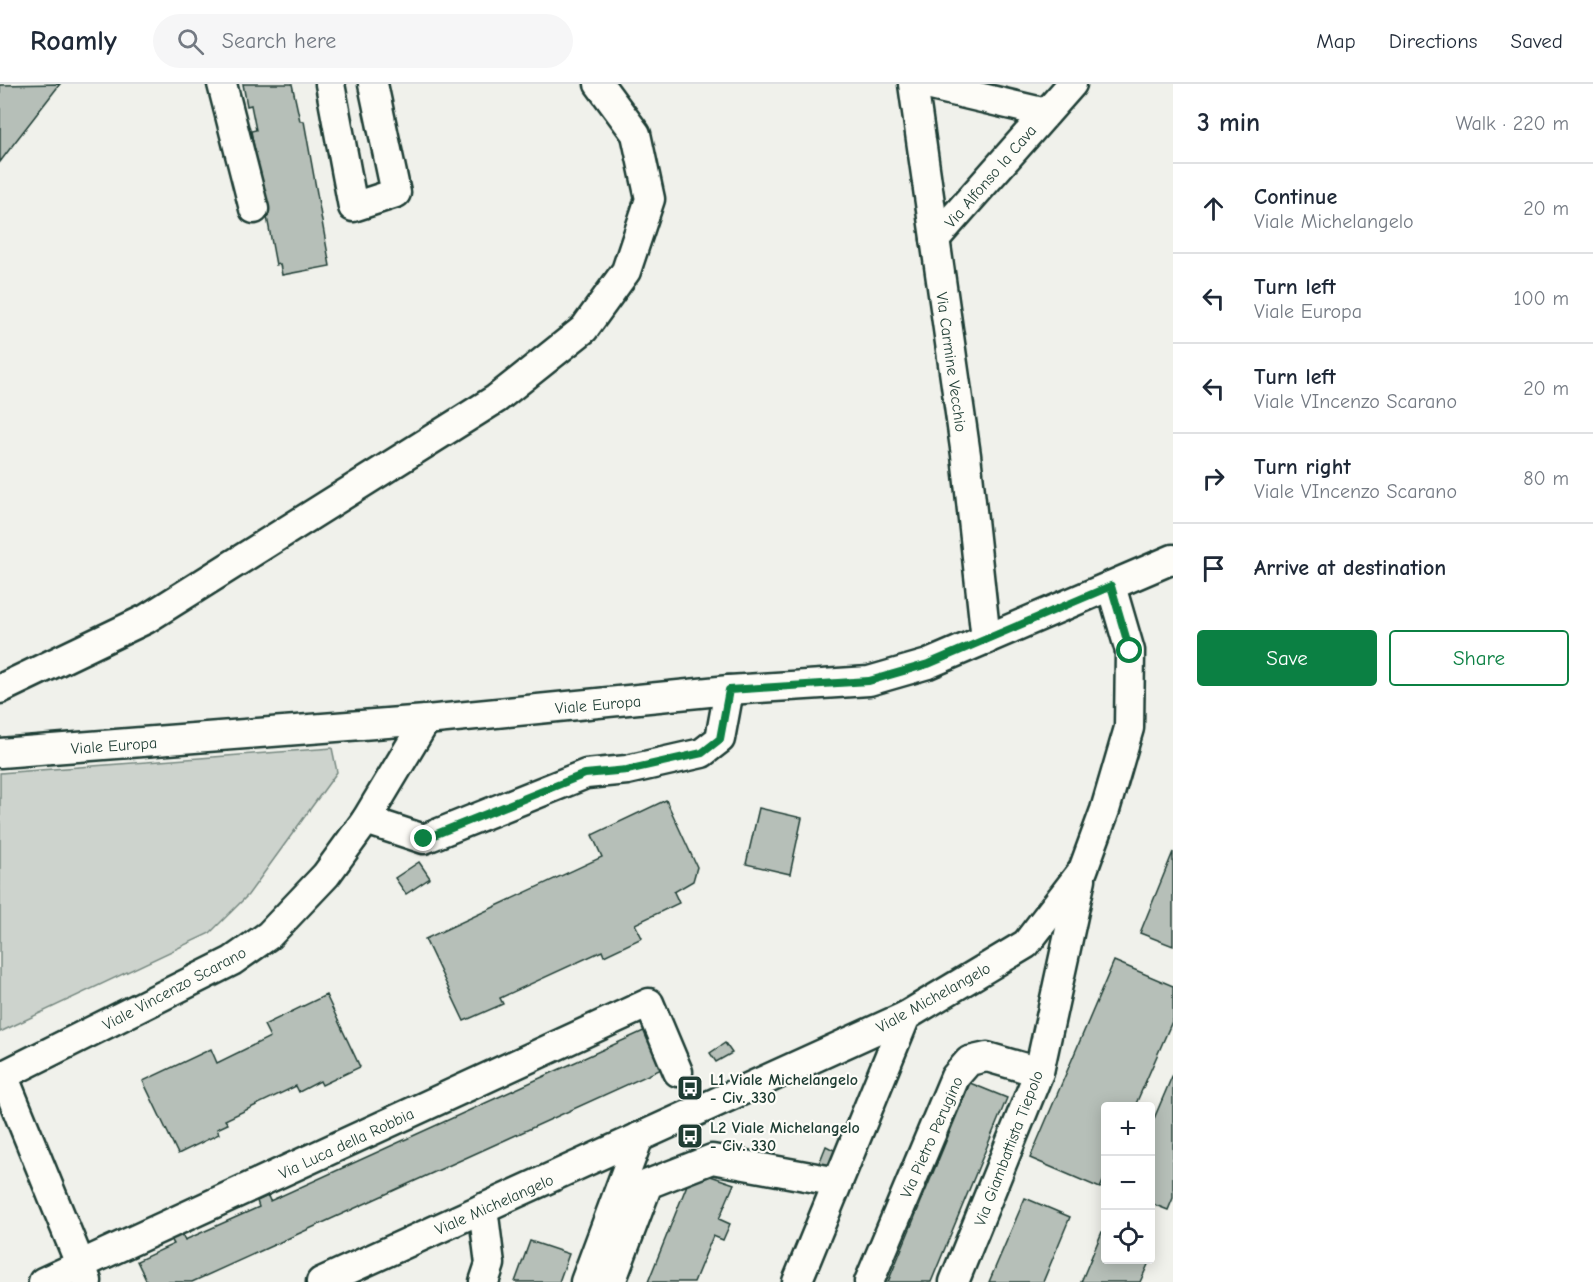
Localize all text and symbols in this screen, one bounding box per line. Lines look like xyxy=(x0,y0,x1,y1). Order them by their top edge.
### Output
search box xyxy=(153,14,573,68)
text: Roamly xyxy=(30,25,117,57)
icon: search xyxy=(174,25,207,58)
text: Search here xyxy=(222,28,336,54)
text: Map xyxy=(1316,29,1356,53)
text: Directions xyxy=(1389,29,1478,53)
text: Saved xyxy=(1511,29,1563,53)
text: 3 min xyxy=(1197,108,1260,138)
text: Walk · 220 m xyxy=(1455,112,1569,135)
street label: Via Alfonso la Cava xyxy=(941,122,1040,232)
text: Continue xyxy=(1254,184,1337,210)
icon: ahead xyxy=(1197,192,1230,225)
text: 20 m xyxy=(1523,197,1569,220)
text: Viale Michelangelo xyxy=(1254,210,1414,233)
text: Turn left xyxy=(1254,274,1336,300)
icon: left xyxy=(1197,282,1230,315)
text: 100 m xyxy=(1514,287,1569,310)
street label: Via Carmine Vecchio xyxy=(932,291,970,433)
text: Viale Europa xyxy=(1254,300,1362,323)
text: Turn left xyxy=(1254,364,1336,390)
icon: left xyxy=(1197,372,1230,405)
text: 20 m xyxy=(1523,377,1569,400)
text: Viale VIncenzo Scarano xyxy=(1254,390,1457,413)
text: Turn right xyxy=(1254,454,1351,480)
icon: right xyxy=(1197,462,1230,495)
text: 80 m xyxy=(1523,467,1569,490)
text: Viale VIncenzo Scarano xyxy=(1254,480,1457,503)
icon: arrive xyxy=(1197,552,1230,585)
text: Arrive at destination xyxy=(1254,555,1446,581)
button: Save xyxy=(1197,630,1377,686)
button: Share xyxy=(1389,630,1569,686)
route start xyxy=(1116,637,1142,663)
street label: Viale Europa xyxy=(554,692,642,718)
street label: Viale Europa xyxy=(70,734,158,758)
route end xyxy=(410,825,436,851)
street label: Viale Vincenzo Scarano xyxy=(100,943,249,1034)
street label: Viale Michelangelo xyxy=(873,959,994,1037)
street label: Via Giambattista Tiepolo xyxy=(971,1068,1047,1229)
place label: L1 Viale Michelangelo - Civ. 330 xyxy=(710,1071,858,1107)
bus stop icon: L1 Viale Michelangelo - Civ. 330 xyxy=(675,1073,705,1103)
street label: Via Pietro Perugino xyxy=(897,1074,967,1201)
map controls xyxy=(1101,1102,1155,1264)
button: + xyxy=(1101,1102,1155,1156)
street label: Via Luca della Robbia xyxy=(276,1105,417,1183)
place label: L2 Viale Michelangelo - Civ. 330 xyxy=(710,1119,860,1155)
bus stop icon: L2 Viale Michelangelo - Civ. 330 xyxy=(675,1121,705,1151)
button: − xyxy=(1101,1156,1155,1210)
street label: Viale Michelangelo xyxy=(432,1171,556,1239)
button: locate xyxy=(1101,1210,1155,1264)

